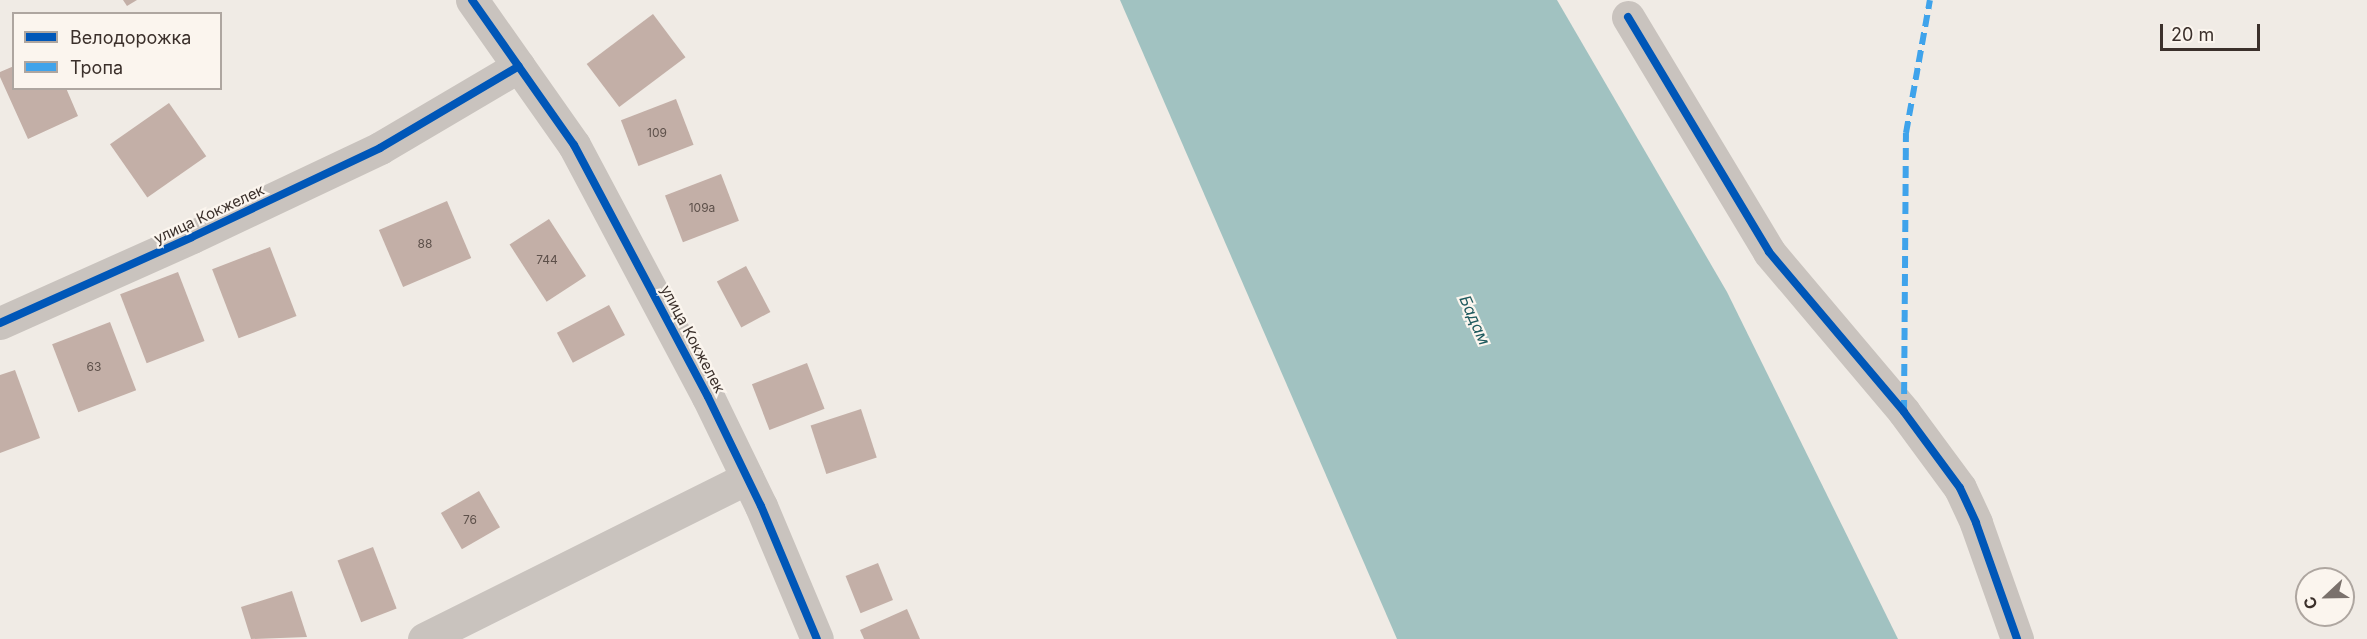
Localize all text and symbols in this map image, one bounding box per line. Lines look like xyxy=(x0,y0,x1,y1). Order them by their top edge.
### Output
legend xyxy=(12,12,222,90)
scale bar xyxy=(2163,12,2264,50)
text: 20 m xyxy=(2171,24,2214,45)
text: Велодорожка xyxy=(70,27,191,48)
text: Тропа xyxy=(70,57,123,78)
house number: 109 xyxy=(647,126,667,140)
street label: улица Кокжелек xyxy=(151,181,267,247)
house number: 109а xyxy=(689,201,715,215)
house number: 88 xyxy=(418,237,432,251)
house number: 744 xyxy=(536,253,558,267)
street label: улица Кокжелек xyxy=(657,282,729,396)
water label: Бадам xyxy=(1456,292,1494,348)
house number: 63 xyxy=(87,360,101,374)
house number: 76 xyxy=(463,513,477,527)
north arrow xyxy=(2295,567,2355,627)
text: С xyxy=(2299,594,2322,612)

